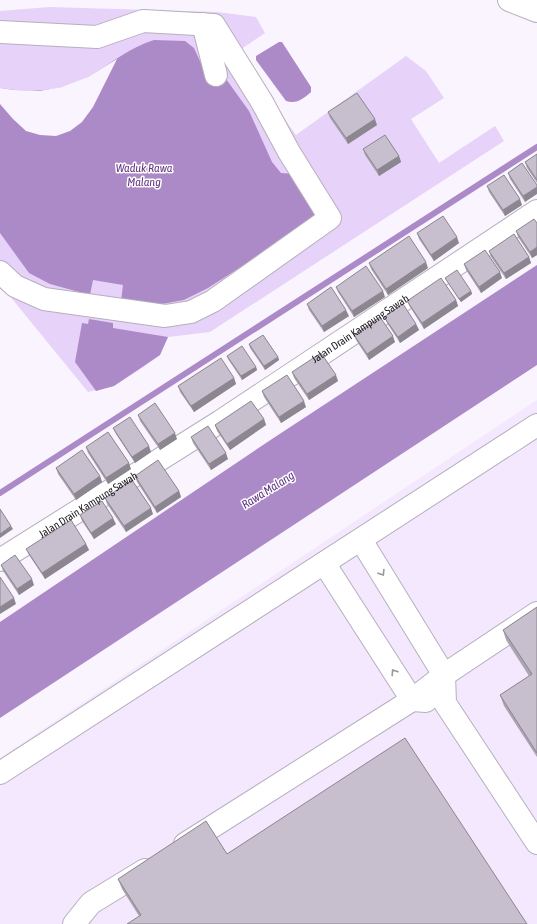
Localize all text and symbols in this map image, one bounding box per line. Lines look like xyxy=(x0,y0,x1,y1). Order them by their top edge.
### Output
water label: Waduk Rawa Malang xyxy=(116,161,173,189)
street label: Jalan Drain Kampung Sawah xyxy=(309,292,411,365)
water label: Rawa Malang xyxy=(239,468,297,512)
street label: Jalan Drain Kampung Sawah xyxy=(36,469,140,540)
one-way arrow xyxy=(377,569,384,576)
one-way arrow xyxy=(391,669,398,676)

